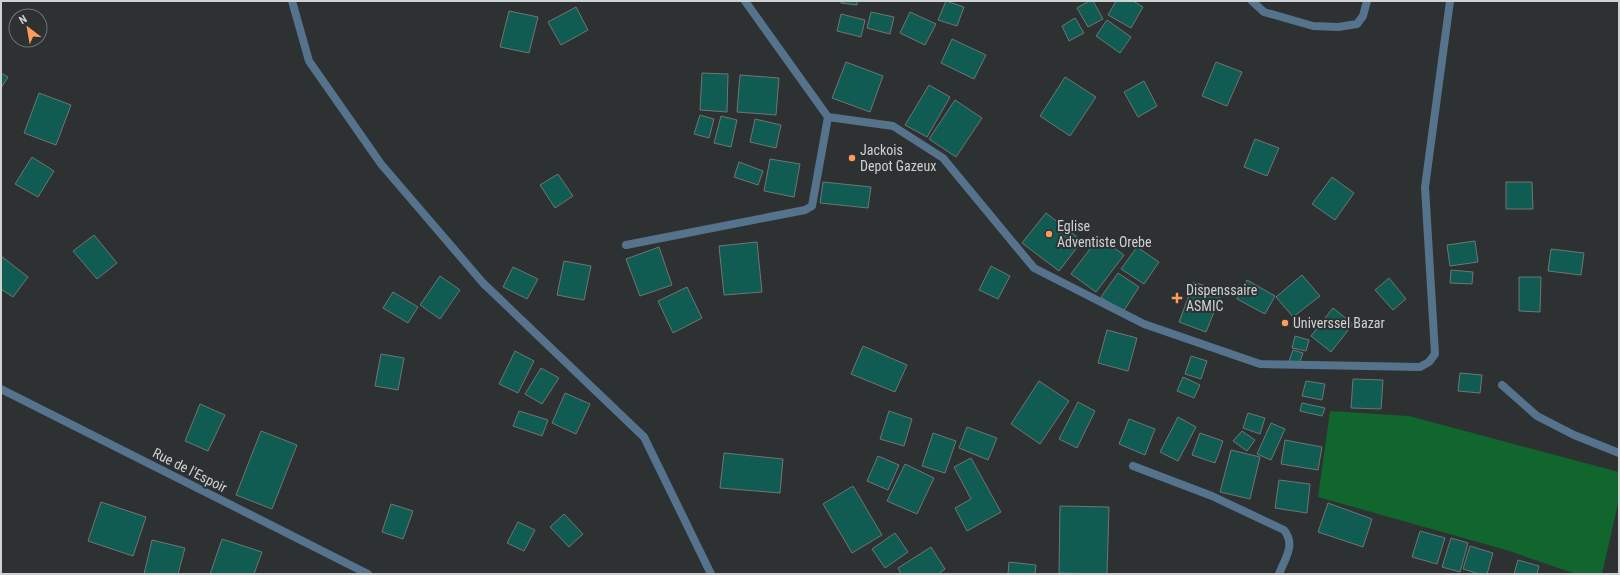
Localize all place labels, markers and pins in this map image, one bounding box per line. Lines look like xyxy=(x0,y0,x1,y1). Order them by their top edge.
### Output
place label: Jackois Depot Gazeux xyxy=(860,142,936,174)
marker: Jackois Depot Gazeux xyxy=(847,153,857,163)
place label: Eglise Adventiste Orebe xyxy=(1057,218,1152,250)
marker: Eglise Adventiste Orebe xyxy=(1044,229,1054,239)
place label: Dispenssaire ASMIC xyxy=(1186,282,1258,314)
marker: Dispenssaire ASMIC xyxy=(1171,292,1183,304)
place label: Universsel Bazar xyxy=(1293,315,1385,331)
marker: Universsel Bazar xyxy=(1280,318,1290,328)

